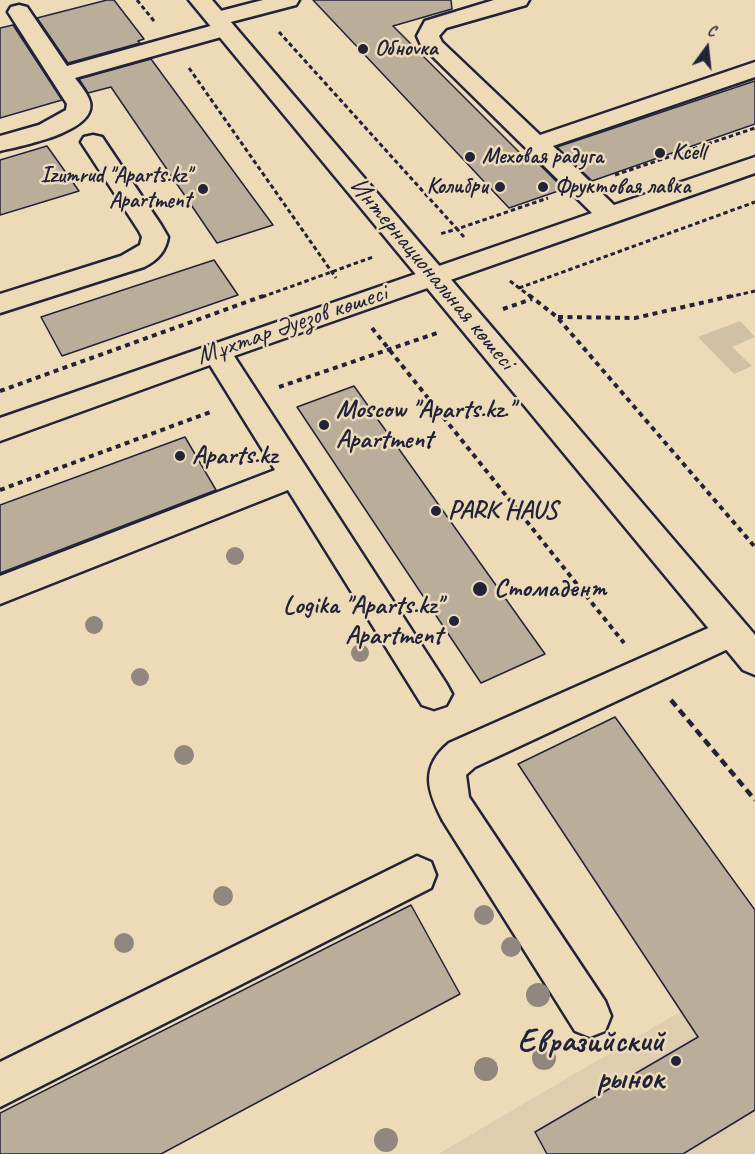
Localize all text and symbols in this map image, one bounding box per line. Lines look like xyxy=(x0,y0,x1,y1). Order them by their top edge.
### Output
north arrow xyxy=(677,18,737,78)
text: С xyxy=(705,20,718,41)
place label: Обноvка xyxy=(375,36,438,62)
marker: Обноvка xyxy=(356,42,370,56)
place label: Kcell xyxy=(672,140,705,166)
place label: Меховая радуга xyxy=(482,144,603,170)
marker: Kcell xyxy=(653,146,667,160)
marker: Меховая радуга xyxy=(463,150,477,164)
place label: Izumrud "Aparts.kz" Apartment xyxy=(41,163,191,214)
street label: Интернациональная көшесі xyxy=(342,171,522,377)
place label: Колибри xyxy=(427,174,488,200)
place label: Фруктовая лавка xyxy=(555,174,691,200)
marker: Колибри xyxy=(493,180,507,194)
marker: Фруктовая лавка xyxy=(536,180,550,194)
marker: Izumrud "Aparts.kz" Apartment xyxy=(196,182,210,196)
street label: Мұхтар Әуезов көшесі xyxy=(193,278,391,372)
place label: Moscow "Aparts.kz." Apartment xyxy=(336,394,514,455)
marker: Moscow "Aparts.kz." Apartment xyxy=(317,418,331,432)
place label: Aparts.kz xyxy=(192,440,277,472)
marker: Aparts.kz xyxy=(173,449,187,463)
place label: PARK HAUS xyxy=(448,495,557,527)
marker: PARK HAUS xyxy=(429,504,443,518)
place label: Стомадент xyxy=(494,573,606,605)
marker: Стомадент xyxy=(471,580,489,598)
place label: Logika "Aparts.kz" Apartment xyxy=(283,590,442,652)
marker: Logika "Aparts.kz" Apartment xyxy=(447,614,461,628)
place label: Евразийский рынок xyxy=(518,1024,664,1099)
marker: Евразийский рынок xyxy=(669,1054,683,1068)

